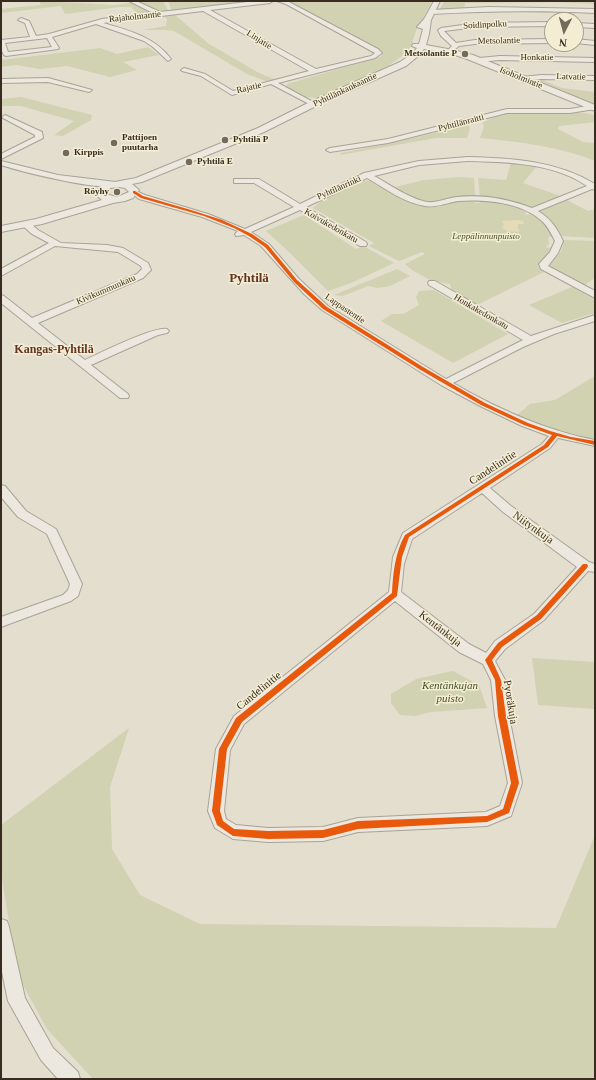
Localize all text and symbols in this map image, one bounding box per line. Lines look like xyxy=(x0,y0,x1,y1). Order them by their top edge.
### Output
street label: Rajaholmantie xyxy=(108,9,162,25)
north arrow xyxy=(544,12,584,52)
street label: Soidinpolku xyxy=(463,18,507,32)
street label: Linjatie xyxy=(244,28,274,52)
street label: Metsolantie xyxy=(478,35,520,47)
text: N xyxy=(558,37,567,49)
place label: Metsolantie P xyxy=(404,49,457,59)
marker: Metsolantie P xyxy=(460,49,470,59)
street label: Honkatie xyxy=(521,53,553,63)
street label: Isoholmintie xyxy=(498,64,544,92)
street label: Pyhtilänkankaantie xyxy=(311,71,379,109)
street label: Latvatie xyxy=(556,71,586,83)
street label: Rajatie xyxy=(235,80,263,96)
street label: Pyhtilänraitti xyxy=(437,112,485,134)
place label: Pattijoen puutarha xyxy=(122,133,158,154)
marker: Pyhtilä P xyxy=(220,135,230,145)
place label: Pyhtilä P xyxy=(233,135,268,145)
marker: Pattijoen puutarha xyxy=(109,138,119,148)
marker: Kirppis xyxy=(61,148,71,158)
place label: Kirppis xyxy=(74,148,104,158)
marker: Pyhtilä E xyxy=(184,157,194,167)
place label: Pyhtilä E xyxy=(197,157,233,167)
street label: Pyhtilänrinki xyxy=(315,174,363,202)
place label: Röyhy xyxy=(84,187,109,197)
marker: Röyhy xyxy=(112,187,122,197)
street label: Koivukedonkatu xyxy=(302,206,360,246)
park label: Leppälinnunpuisto xyxy=(452,232,520,242)
district label: Pyhtilä xyxy=(229,271,269,287)
street label: Kivikummunkatu xyxy=(75,273,137,307)
street label: Lappastentie xyxy=(323,292,367,326)
street label: Honkakedonkatu xyxy=(452,292,510,332)
district label: Kangas-Pyhtilä xyxy=(14,343,94,357)
street label: Candelinitie xyxy=(467,448,519,488)
street label: Niitynkuja xyxy=(510,509,556,547)
street label: Kentänkuja xyxy=(416,608,464,650)
street label: Candelinitie xyxy=(234,669,284,713)
park label: Kentänkujan puisto xyxy=(422,679,478,705)
street label: Pyoräkuja xyxy=(500,679,520,725)

